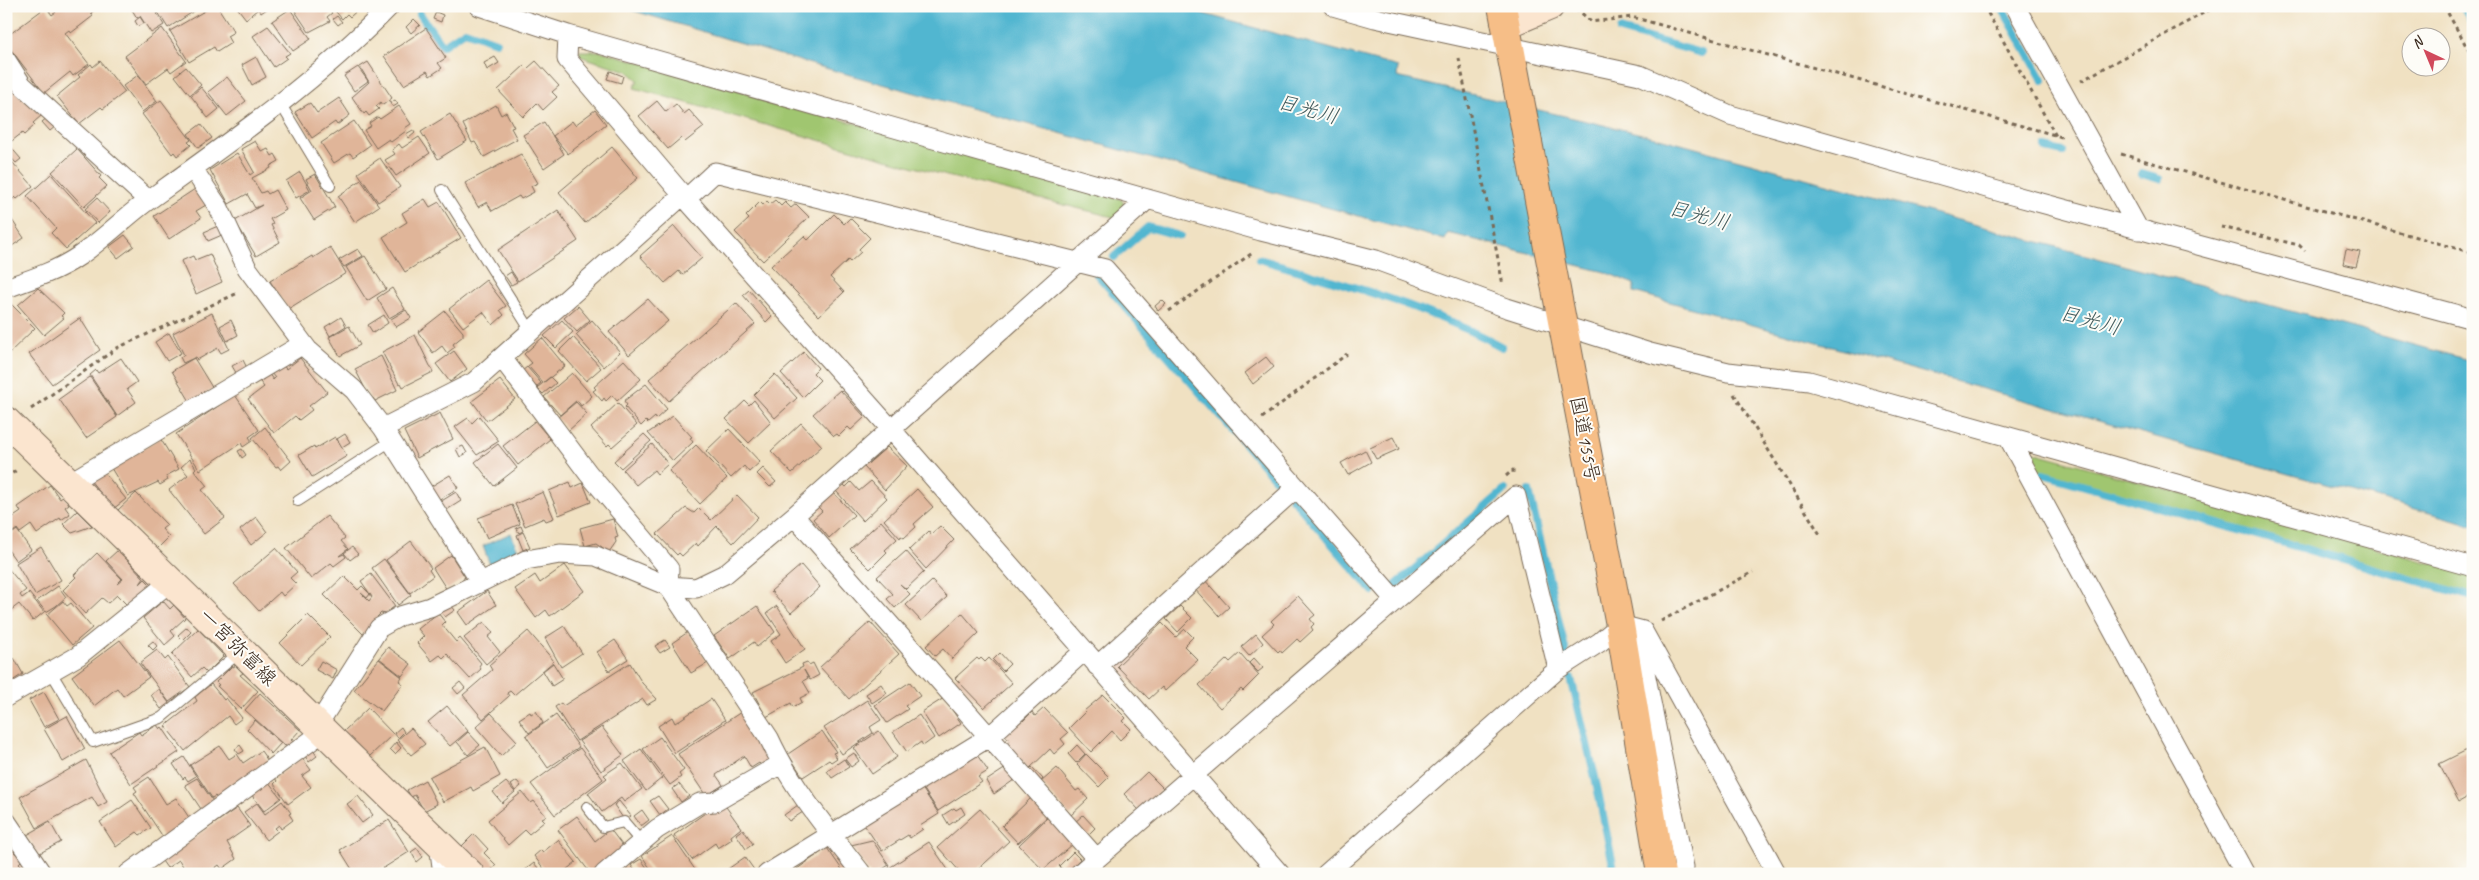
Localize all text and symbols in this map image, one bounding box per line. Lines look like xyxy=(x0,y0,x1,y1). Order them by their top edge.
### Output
north arrow xyxy=(2402,28,2452,78)
text: N xyxy=(2408,32,2428,52)
water label: 日光川 xyxy=(1274,88,1342,130)
water label: 日光川 xyxy=(1665,194,1733,236)
water label: 日光川 xyxy=(2056,299,2124,341)
street label: 国道155号 xyxy=(1564,394,1606,484)
street label: 一宮弥富線 xyxy=(194,603,282,691)

